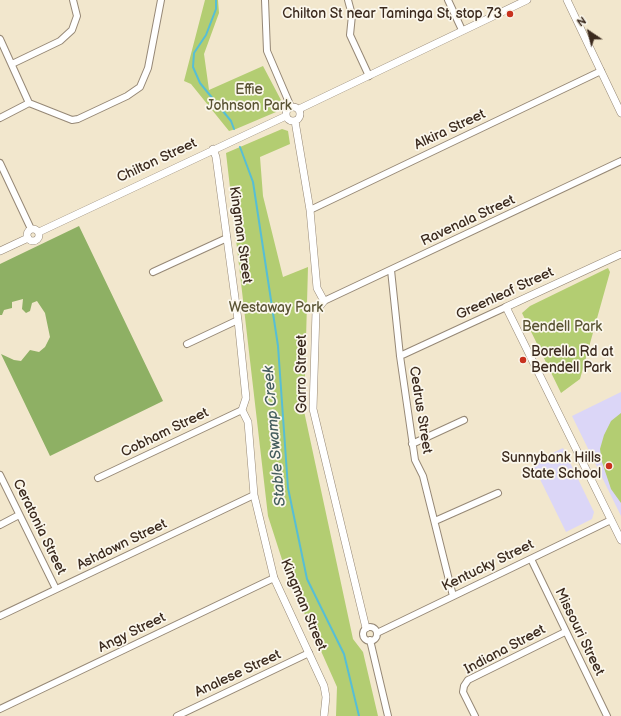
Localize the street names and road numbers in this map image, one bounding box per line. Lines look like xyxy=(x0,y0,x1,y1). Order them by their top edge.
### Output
street label: Alkira Street xyxy=(412,106,488,154)
street label: Chilton Street xyxy=(114,135,200,187)
street label: Kingman Street xyxy=(225,185,255,285)
street label: Ravenala Street xyxy=(418,192,518,250)
street label: Greenleaf Street xyxy=(454,264,556,324)
street label: Garro Street xyxy=(294,335,310,413)
street label: Cedrus Street xyxy=(405,365,435,455)
street label: Cobham Street xyxy=(119,405,211,461)
street label: Ceratonia Street xyxy=(9,477,69,577)
street label: Ashdown Street xyxy=(74,516,170,574)
street label: Kentucky Street xyxy=(439,536,537,596)
street label: Kingman Street xyxy=(276,557,330,653)
street label: Missouri Street xyxy=(551,585,607,679)
street label: Angy Street xyxy=(95,609,169,657)
street label: Indiana Street xyxy=(462,622,548,678)
street label: Analese Street xyxy=(192,647,284,701)

